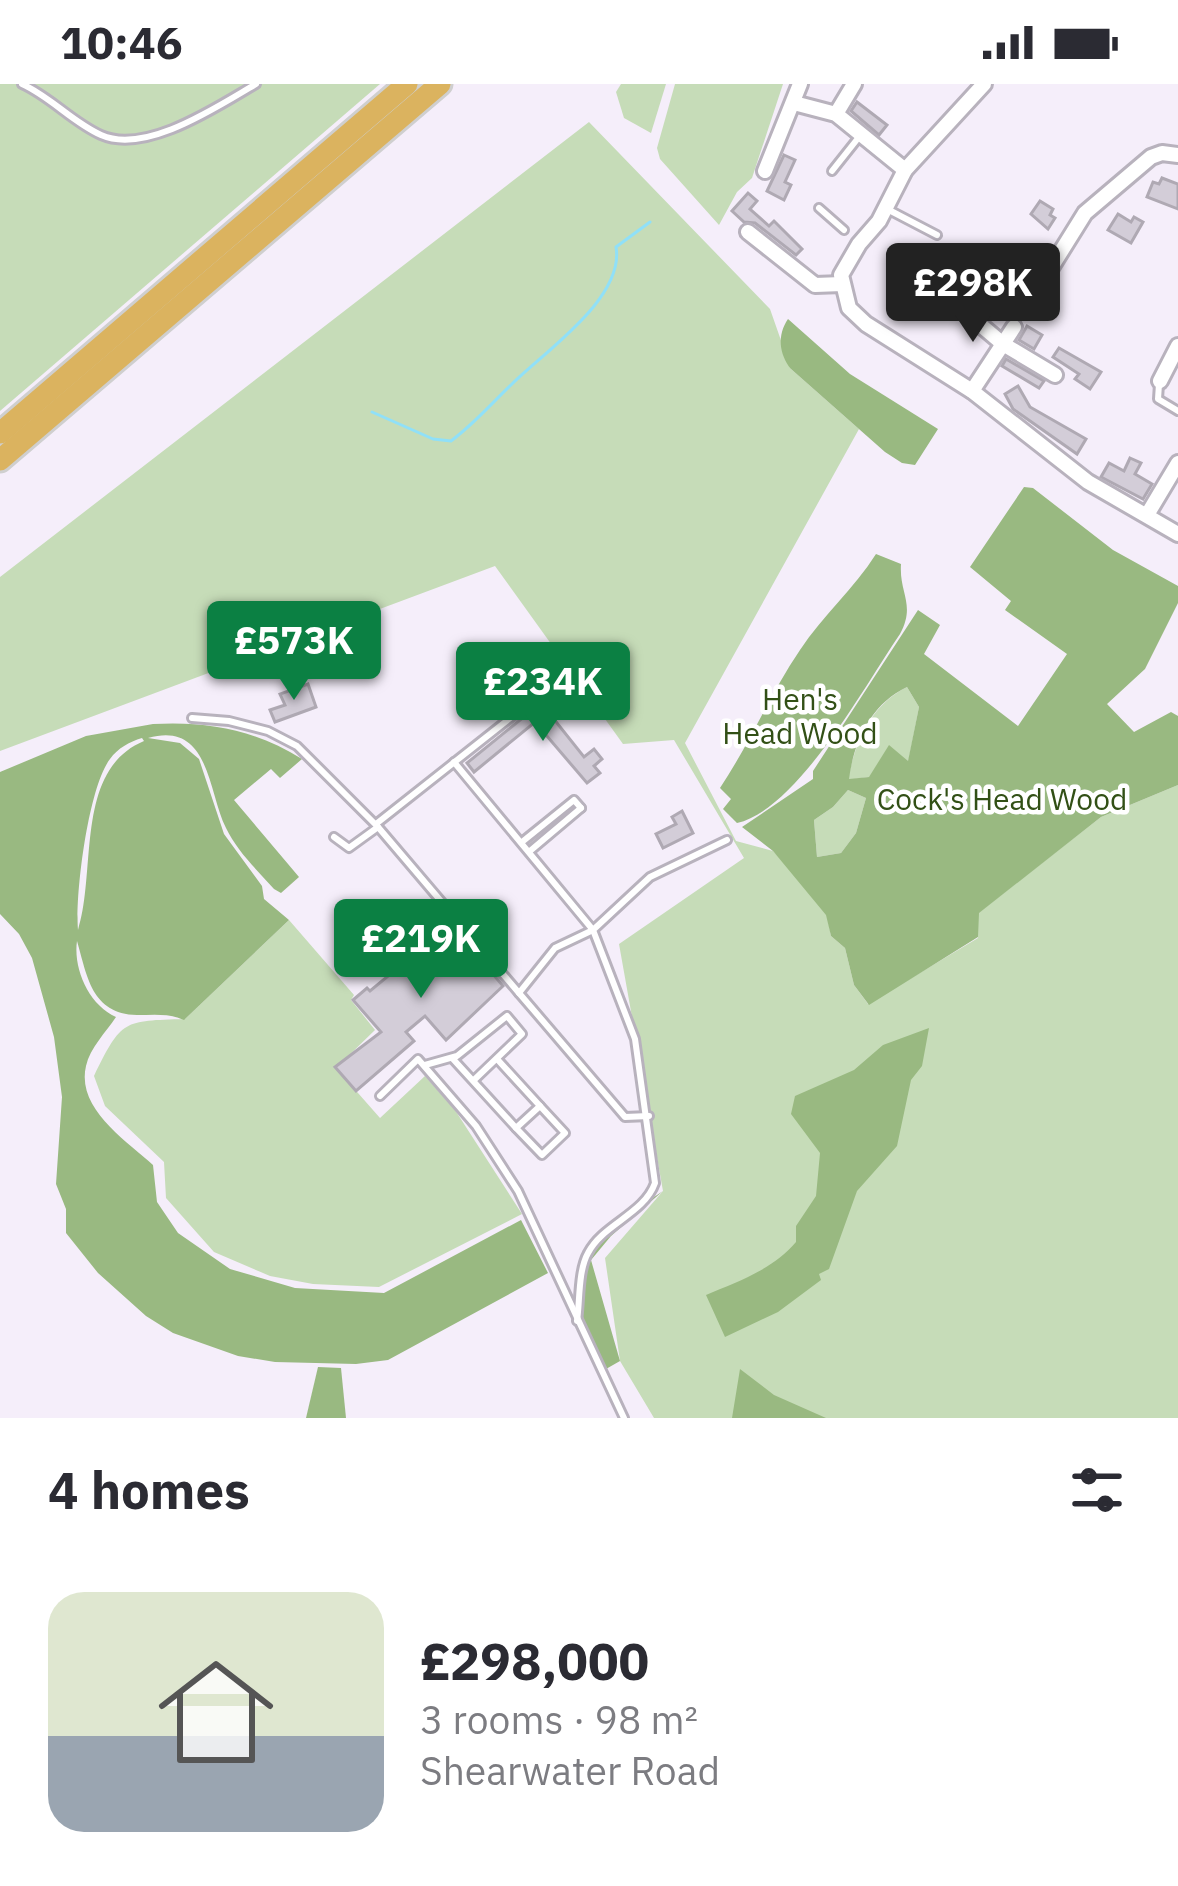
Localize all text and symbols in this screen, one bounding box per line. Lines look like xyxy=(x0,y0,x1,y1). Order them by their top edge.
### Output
text: 10:46 xyxy=(60,13,183,71)
pin: £298K xyxy=(889,243,1057,345)
text: £298K xyxy=(913,256,1033,307)
pin: £573K xyxy=(210,601,378,703)
text: £573K xyxy=(234,614,354,665)
pin: £234K xyxy=(459,642,627,744)
text: £234K xyxy=(483,655,603,706)
park label: Hen's Head Wood xyxy=(722,679,878,752)
park label: Cock's Head Wood xyxy=(877,779,1127,818)
pin: £219K xyxy=(337,899,505,1001)
text: £219K xyxy=(361,912,481,963)
text: 4 homes xyxy=(48,1457,250,1523)
icon: filters xyxy=(1064,1457,1130,1523)
text: £298,000 xyxy=(420,1628,649,1694)
icon: home xyxy=(144,1640,288,1784)
text: 3 rooms · 98 m² xyxy=(420,1694,698,1745)
text: Shearwater Road xyxy=(420,1745,720,1796)

